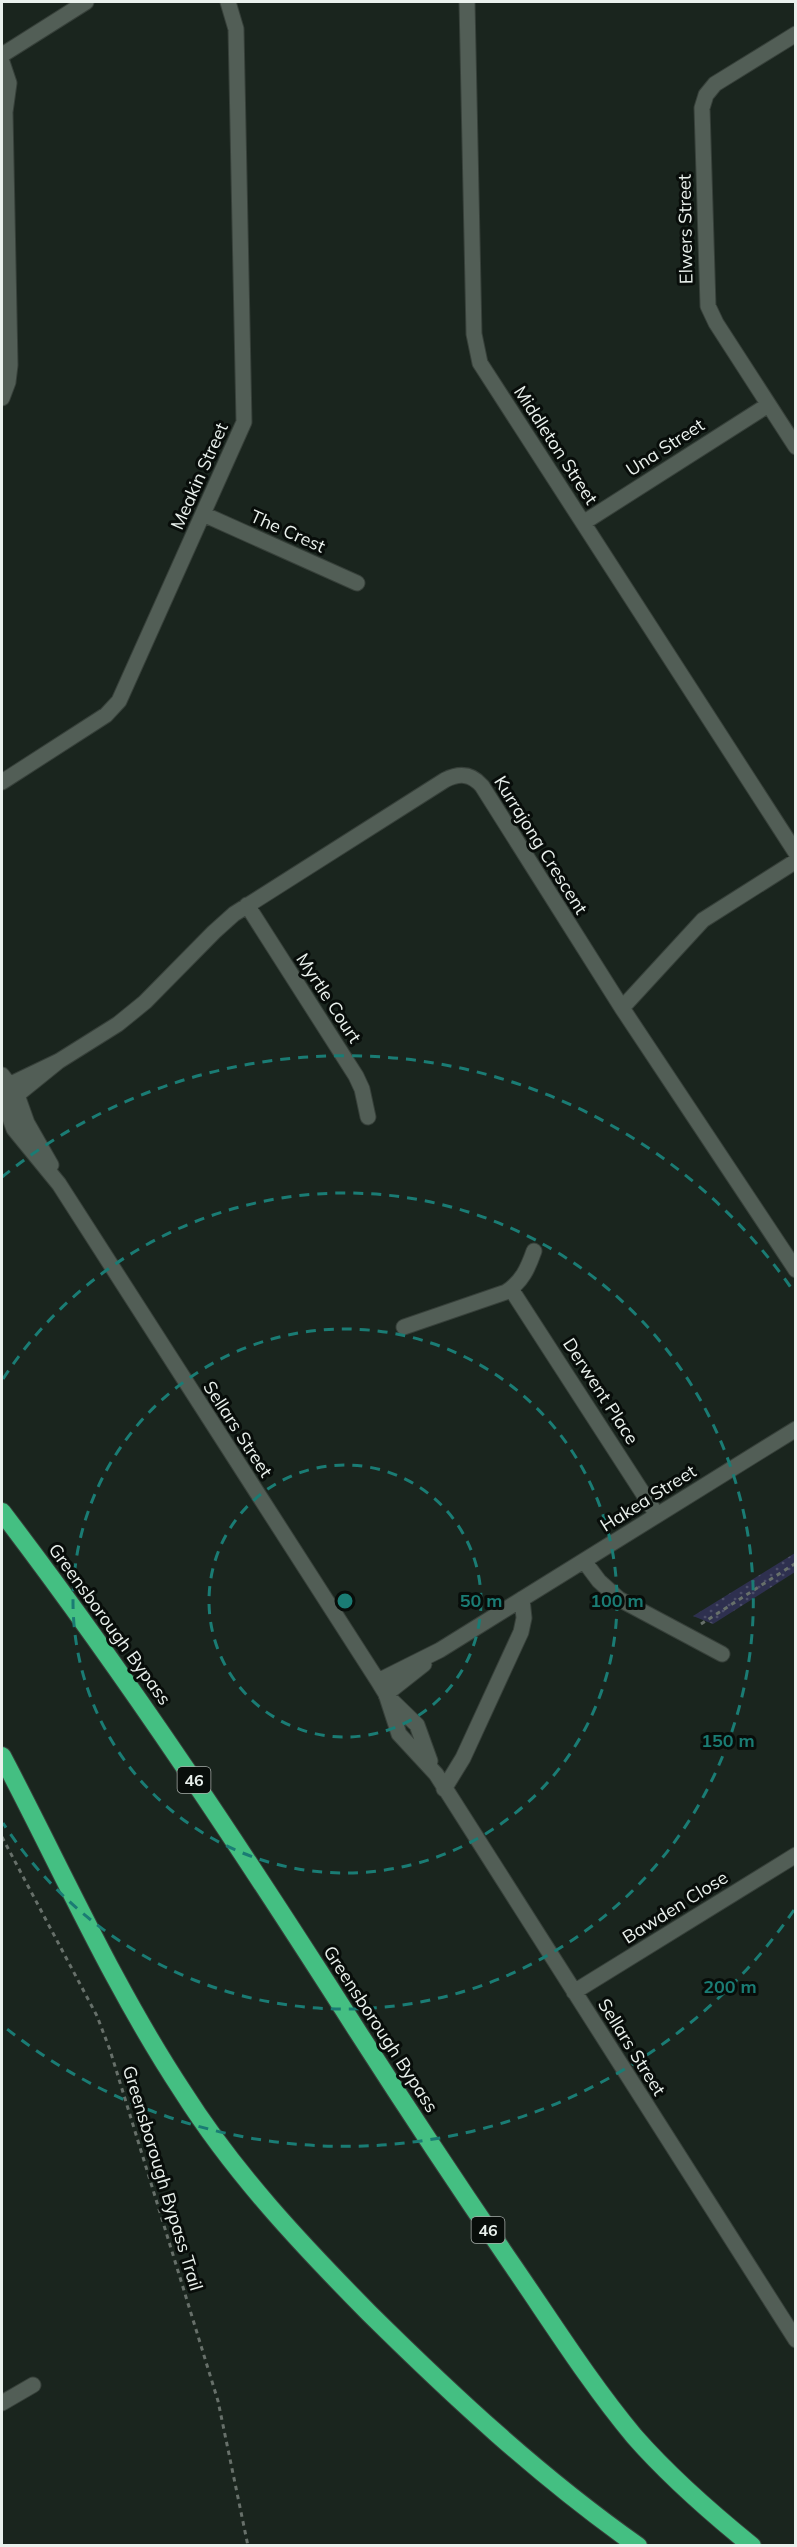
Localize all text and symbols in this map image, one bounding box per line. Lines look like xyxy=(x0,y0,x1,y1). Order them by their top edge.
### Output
street label: Elwers Street xyxy=(673,174,697,284)
street label: Middleton Street xyxy=(509,381,603,509)
street label: Una Street xyxy=(621,413,709,481)
street label: Meakin Street xyxy=(165,419,233,533)
street label: The Crest xyxy=(247,504,329,558)
street label: Kurrajong Crescent xyxy=(489,772,593,918)
street label: Myrtle Court xyxy=(291,949,367,1047)
street label: Derwent Place xyxy=(558,1333,644,1449)
street label: Sellars Street xyxy=(198,1377,278,1481)
street label: Hakea Street xyxy=(596,1459,700,1537)
street label: Greensborough Bypass xyxy=(44,1539,176,1709)
text: 50 m xyxy=(460,1589,502,1612)
text: 100 m xyxy=(590,1589,644,1612)
centre of rings xyxy=(335,1591,355,1611)
text: 150 m xyxy=(701,1729,755,1752)
road number: 46 xyxy=(178,1767,210,1793)
street label: Bawden Close xyxy=(618,1865,732,1949)
street label: Greensborough Bypass xyxy=(318,1941,444,2117)
text: 200 m xyxy=(703,1975,757,1998)
street label: Sellars Street xyxy=(593,1994,671,2100)
street label: Greensborough Bypass Trail xyxy=(118,2063,208,2293)
road number: 46 xyxy=(472,2217,504,2243)

